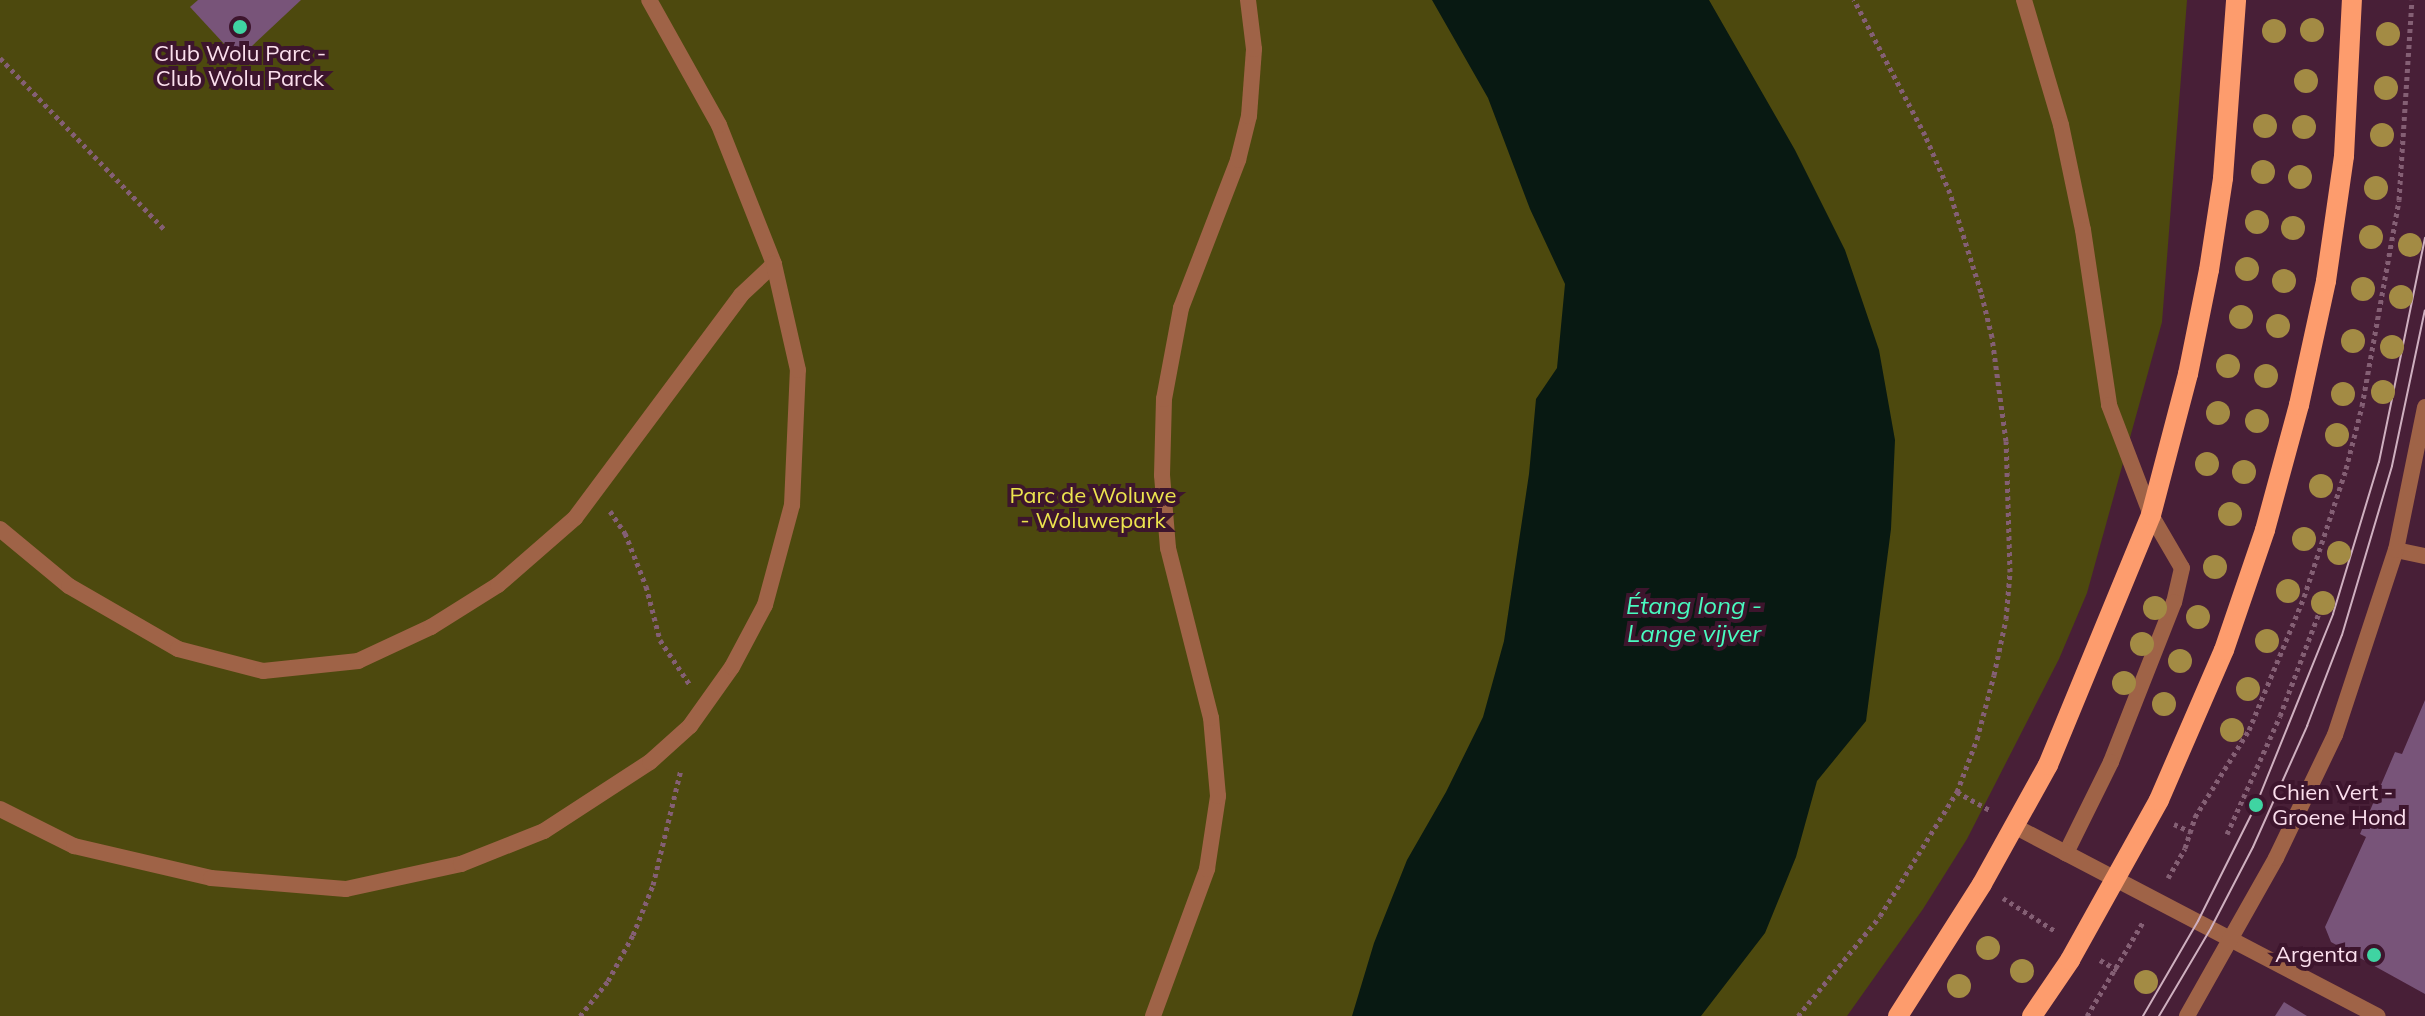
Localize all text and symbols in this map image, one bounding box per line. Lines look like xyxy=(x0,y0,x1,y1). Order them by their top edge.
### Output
marker: Club Wolu Parc - Club Wolu Parck xyxy=(231,18,249,36)
place label: Club Wolu Parc - Club Wolu Parck xyxy=(154,40,326,92)
park label: Parc de Woluwe - Woluwepark xyxy=(1010,482,1176,534)
water label: Étang long - Lange vijver xyxy=(1626,592,1762,648)
place label: Chien Vert - Groene Hond xyxy=(2272,779,2407,830)
marker: Chien Vert - Groene Hond xyxy=(2247,796,2265,814)
place label: Argenta xyxy=(2275,942,2358,968)
marker: Argenta xyxy=(2365,946,2383,964)

